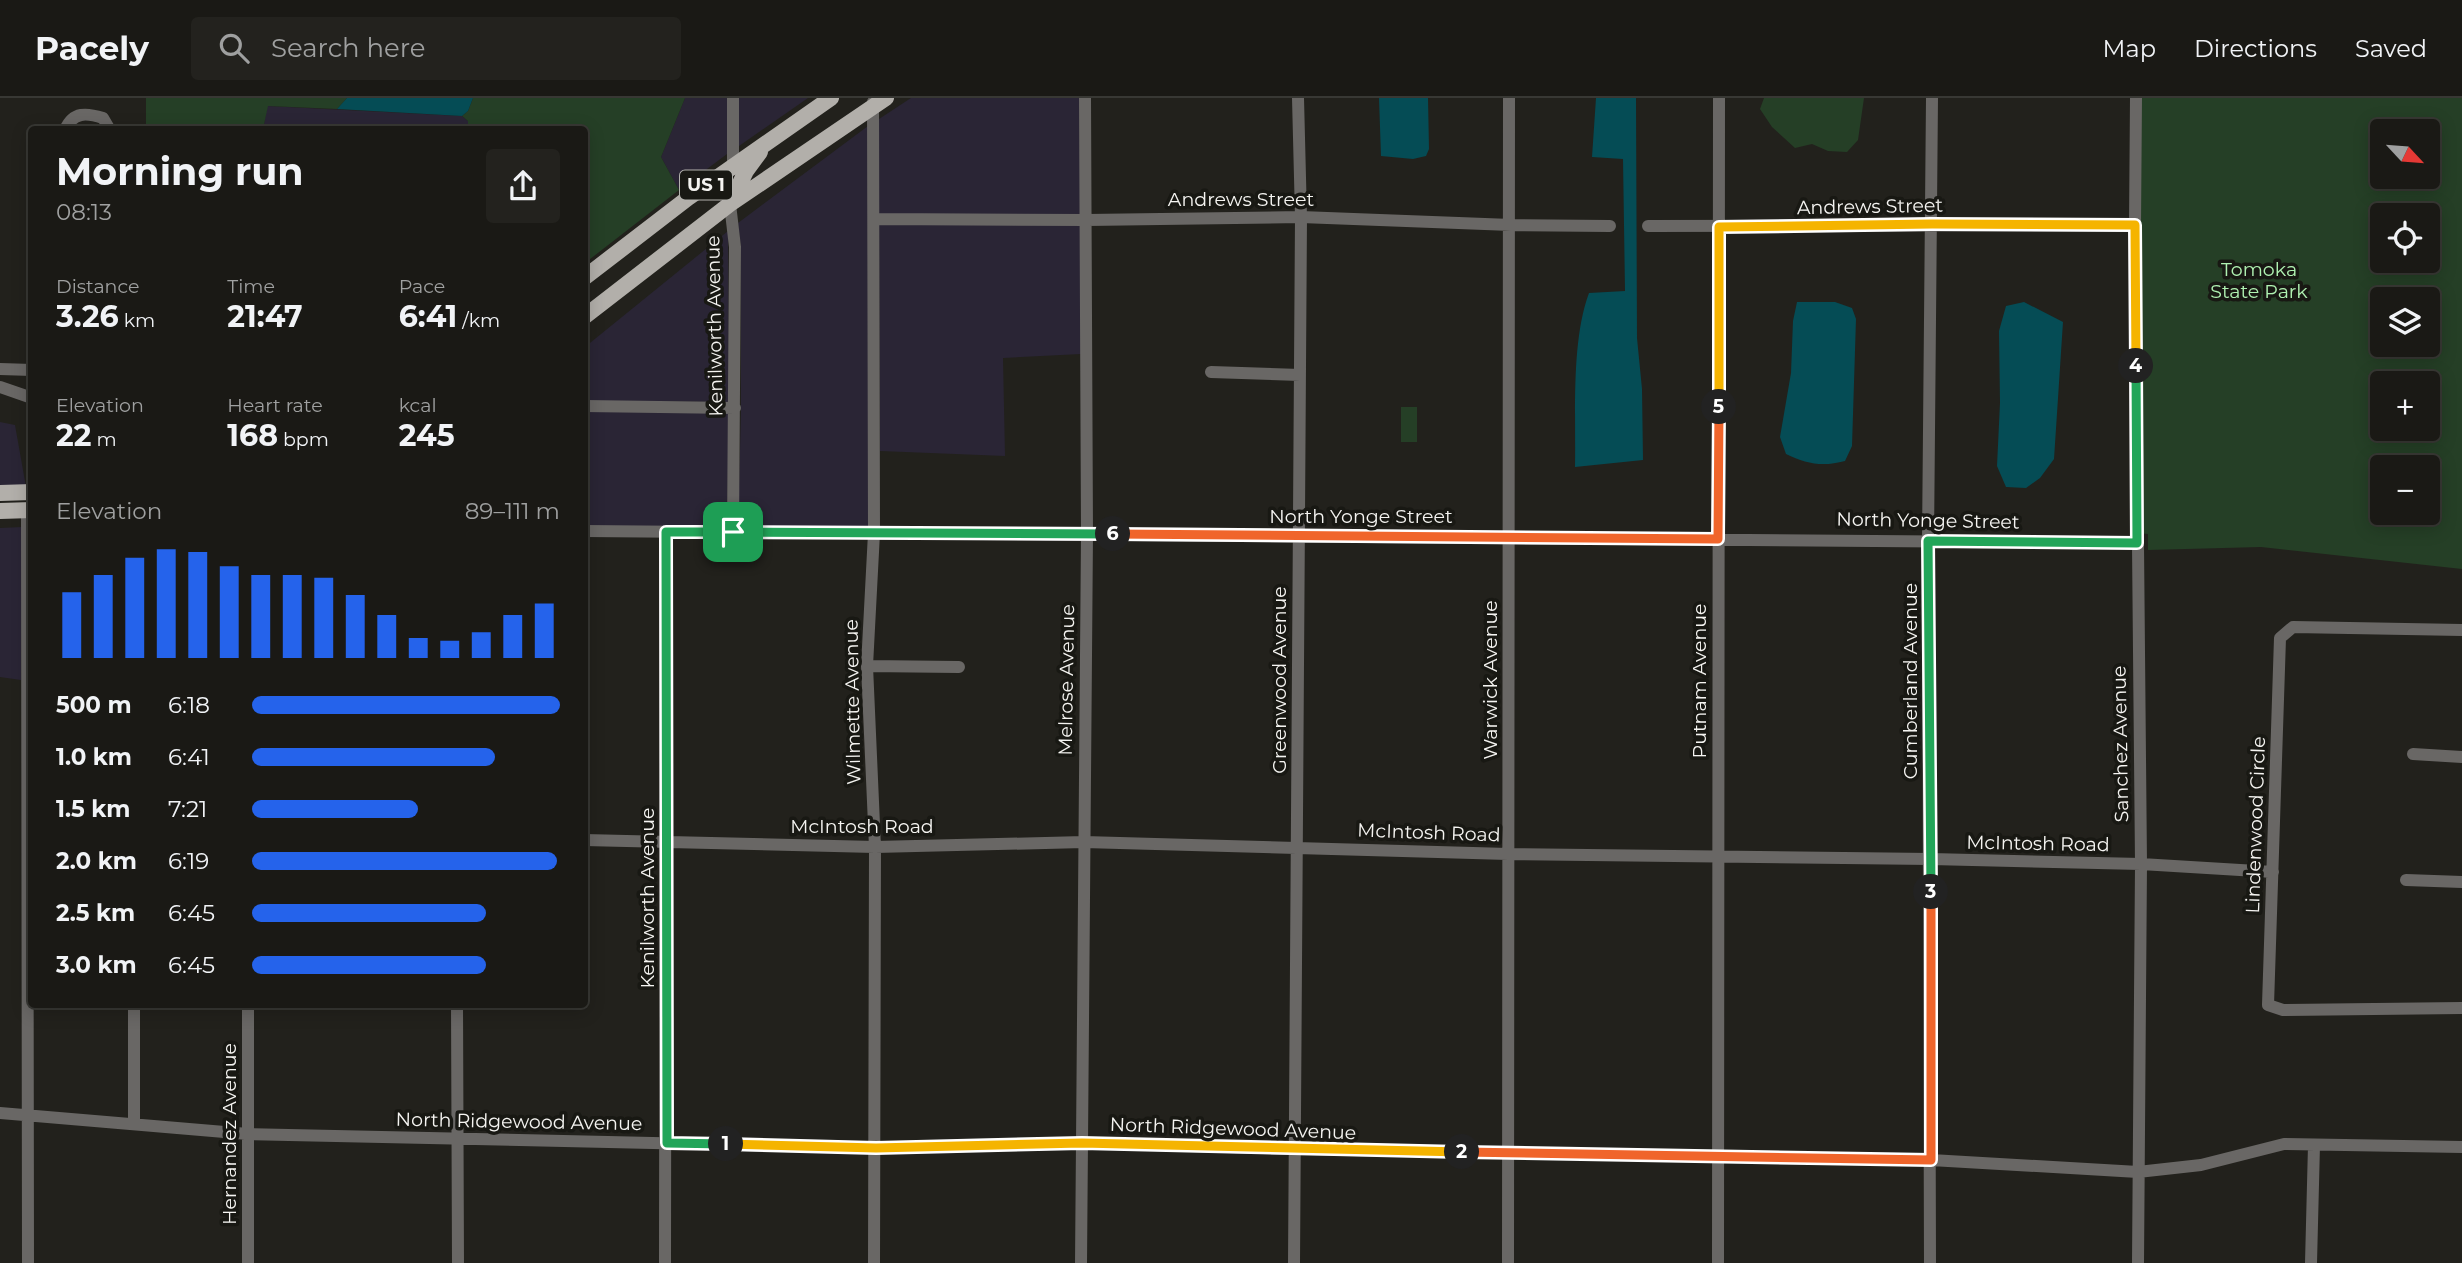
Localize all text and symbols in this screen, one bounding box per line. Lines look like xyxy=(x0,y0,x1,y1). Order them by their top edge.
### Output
search box xyxy=(191,17,681,80)
text: Pacely xyxy=(35,28,149,68)
icon: search xyxy=(215,29,253,67)
text: Search here xyxy=(271,32,426,64)
text: Map xyxy=(2103,34,2156,63)
text: Directions xyxy=(2194,34,2317,63)
text: Saved xyxy=(2355,34,2427,63)
north arrow xyxy=(2370,119,2440,189)
map controls xyxy=(2370,119,2440,525)
text: Morning run xyxy=(56,148,304,195)
button: share xyxy=(486,149,560,223)
road number: US 1 xyxy=(680,170,732,200)
street label: Andrews Street xyxy=(1168,188,1314,211)
street label: Andrews Street xyxy=(1797,194,1944,219)
text: 08:13 xyxy=(56,198,112,226)
button: locate xyxy=(2370,203,2440,273)
street label: Kenilworth Avenue xyxy=(701,235,728,417)
park label: Tomoka State Park xyxy=(2210,258,2308,303)
text: Distance xyxy=(56,275,139,298)
text: Time xyxy=(227,275,275,298)
text: Pace xyxy=(399,275,445,298)
button: layers xyxy=(2370,287,2440,357)
text: 3.26 xyxy=(56,298,119,335)
text: 21:47 xyxy=(227,298,303,335)
text: 6:41 xyxy=(399,298,457,335)
text: km xyxy=(119,309,155,332)
text: /km xyxy=(457,309,500,332)
pin: 4 xyxy=(2118,348,2154,384)
text: 4 xyxy=(2129,354,2142,377)
button: + xyxy=(2370,371,2440,441)
pin: 5 xyxy=(1702,390,1736,424)
text: Elevation xyxy=(56,394,144,417)
text: Heart rate xyxy=(227,394,323,417)
text: kcal xyxy=(399,394,437,417)
text: 5 xyxy=(1713,395,1724,418)
text: 22 xyxy=(56,417,91,454)
text: 168 xyxy=(227,417,278,454)
text: 245 xyxy=(399,417,455,454)
text: m xyxy=(91,428,117,451)
text: bpm xyxy=(278,428,329,451)
button: − xyxy=(2370,455,2440,525)
text: Elevation xyxy=(56,497,162,525)
text: 89–111 m xyxy=(465,497,560,525)
pin xyxy=(703,502,763,562)
street label: North Yonge Street xyxy=(1269,505,1453,528)
street label: North Yonge Street xyxy=(1836,507,2020,534)
icon: arrive xyxy=(714,513,752,551)
pin: 6 xyxy=(1096,516,1130,551)
text: 6 xyxy=(1106,522,1119,545)
street label: Cumberland Avenue xyxy=(1899,583,1922,779)
street label: Greenwood Avenue xyxy=(1268,586,1291,774)
street label: Warwick Avenue xyxy=(1479,600,1502,760)
street label: Putnam Avenue xyxy=(1688,603,1711,759)
street label: Melrose Avenue xyxy=(1054,604,1079,756)
street label: Wilmette Avenue xyxy=(840,619,865,785)
street label: Sanchez Avenue xyxy=(2108,665,2133,823)
text: 500 m xyxy=(56,691,132,719)
text: 6:18 xyxy=(168,691,210,719)
street label: Lindenwood Circle xyxy=(2241,736,2270,914)
text: 1.0 km xyxy=(56,743,132,771)
text: 6:41 xyxy=(168,743,210,771)
text: 1.5 km xyxy=(56,795,130,823)
text: 7:21 xyxy=(168,795,207,823)
street label: Kenilworth Avenue xyxy=(636,807,659,989)
street label: McIntosh Road xyxy=(790,815,934,838)
street label: McIntosh Road xyxy=(1357,819,1501,846)
street label: McIntosh Road xyxy=(1966,831,2110,856)
text: 2.0 km xyxy=(56,847,137,875)
text: 6:19 xyxy=(168,847,209,875)
pin: 3 xyxy=(1913,874,1948,910)
text: 3 xyxy=(1925,880,1936,903)
text: 2.5 km xyxy=(56,899,135,927)
text: 6:45 xyxy=(168,899,215,927)
text: 3.0 km xyxy=(56,951,137,979)
text: 6:45 xyxy=(168,951,215,979)
street label: Hernandez Avenue xyxy=(218,1043,241,1225)
street label: North Ridgewood Avenue xyxy=(395,1108,642,1135)
street label: North Ridgewood Avenue xyxy=(1109,1113,1357,1144)
pin: 1 xyxy=(708,1126,744,1162)
text: 1 xyxy=(722,1132,729,1155)
pin: 2 xyxy=(1444,1134,1480,1170)
text: 2 xyxy=(1456,1140,1467,1163)

